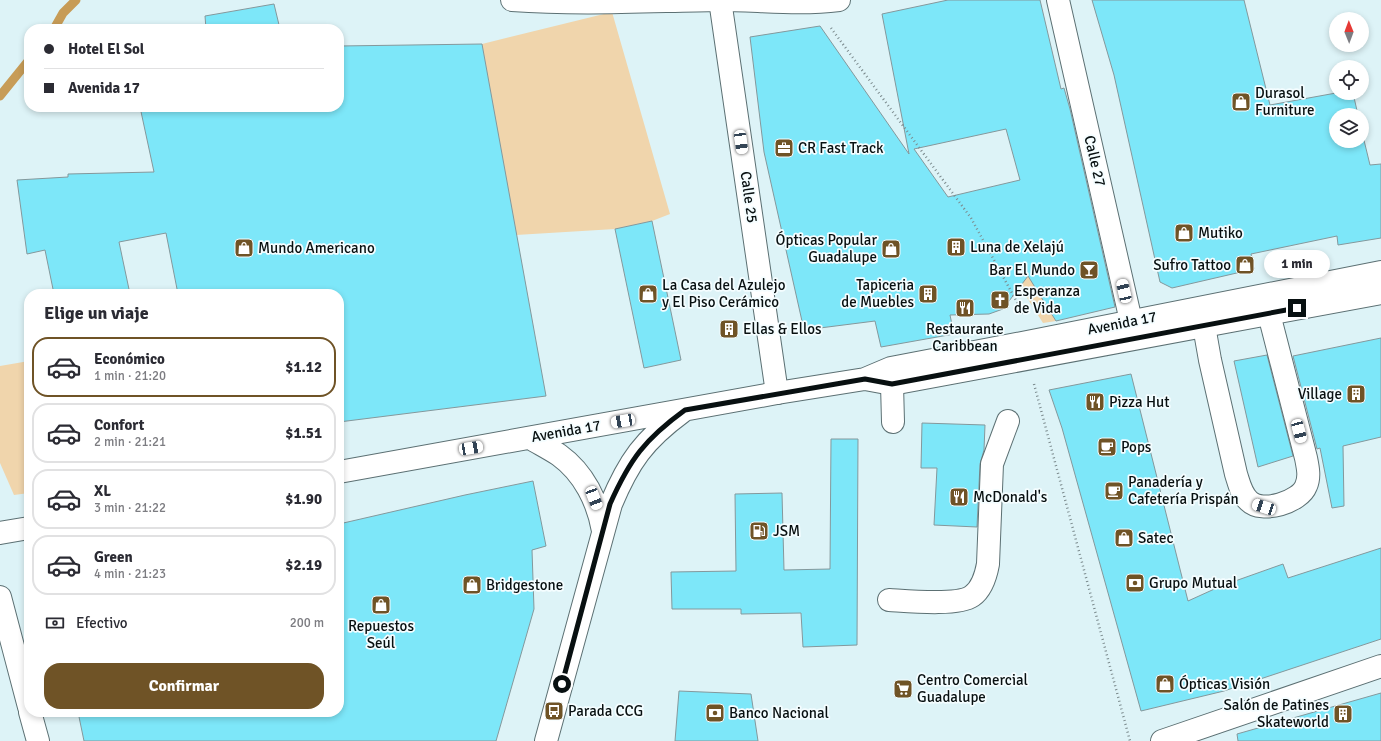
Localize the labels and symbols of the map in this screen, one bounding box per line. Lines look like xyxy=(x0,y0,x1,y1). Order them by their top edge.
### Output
north arrow xyxy=(1329,12,1369,52)
place label: Durasol Furniture xyxy=(1255,84,1315,119)
shop icon: Durasol Furniture xyxy=(1230,91,1252,113)
car xyxy=(733,129,749,155)
street label: Calle 27 xyxy=(1080,134,1110,188)
office icon: CR Fast Track xyxy=(773,137,795,159)
place label: CR Fast Track xyxy=(798,139,884,157)
street label: Calle 25 xyxy=(736,170,762,224)
shop icon: Mutiko xyxy=(1173,222,1195,244)
place label: Mutiko xyxy=(1198,224,1243,242)
place label: Ópticas Popular Guadalupe xyxy=(776,230,877,266)
building icon: Luna de Xelajú xyxy=(945,236,967,258)
shop icon: Mundo Americano xyxy=(233,237,255,259)
shop icon: Ópticas Popular Guadalupe xyxy=(880,238,902,260)
place label: Luna de Xelajú xyxy=(970,238,1064,256)
place label: Mundo Americano xyxy=(258,239,375,257)
callout: 1 min xyxy=(1264,250,1330,278)
shop icon: Sufro Tattoo xyxy=(1234,254,1256,276)
place label: Sufro Tattoo xyxy=(1153,256,1231,274)
bar icon: Bar El Mundo xyxy=(1078,259,1100,281)
place label: Bar El Mundo xyxy=(989,261,1075,279)
place label: La Casa del Azulejo y El Piso Cerámico xyxy=(662,276,786,311)
place label: Tapiceria de Muebles xyxy=(841,276,914,311)
car xyxy=(1115,278,1133,304)
place label: Esperanza de Vida xyxy=(1014,282,1080,317)
shop icon: La Casa del Azulejo y El Piso Cerámico xyxy=(637,283,659,305)
building icon: Tapiceria de Muebles xyxy=(917,283,939,305)
church icon: Esperanza de Vida xyxy=(989,289,1011,311)
restaurant icon: Restaurante Caribbean xyxy=(954,297,976,319)
route end xyxy=(1288,299,1306,317)
street label: Avenida 17 xyxy=(1086,307,1158,339)
building icon: Ellas & Ellos xyxy=(718,318,740,340)
place label: Ellas & Ellos xyxy=(743,320,822,338)
place label: Restaurante Caribbean xyxy=(926,320,1004,355)
building icon: Village xyxy=(1345,383,1367,405)
place label: Village xyxy=(1298,385,1342,403)
restaurant icon: Pizza Hut xyxy=(1084,391,1106,413)
place label: Pizza Hut xyxy=(1109,393,1169,411)
car xyxy=(610,413,636,429)
street label: Avenida 17 xyxy=(530,416,602,446)
car xyxy=(1290,418,1308,444)
cafe icon: Pops xyxy=(1096,436,1118,458)
place label: Pops xyxy=(1121,438,1152,456)
car xyxy=(458,440,484,456)
place label: Panadería y Cafetería Prispán xyxy=(1128,473,1239,508)
cafe icon: Panadería y Cafetería Prispán xyxy=(1103,480,1125,502)
car xyxy=(584,485,604,511)
restaurant icon: McDonald's xyxy=(948,486,970,508)
place label: McDonald's xyxy=(973,488,1048,506)
car xyxy=(1251,498,1277,516)
fuel station icon: JSM xyxy=(748,520,770,542)
place label: JSM xyxy=(773,522,800,540)
shop icon: Satec xyxy=(1113,527,1135,549)
place label: Satec xyxy=(1138,529,1173,547)
bank icon: Grupo Mutual xyxy=(1124,572,1146,594)
shop icon: Bridgestone xyxy=(461,574,483,596)
place label: Grupo Mutual xyxy=(1149,574,1237,592)
place label: Bridgestone xyxy=(486,576,563,594)
shop icon: Repuestos Seúl xyxy=(370,594,392,616)
place label: Repuestos Seúl xyxy=(348,617,414,652)
place label: Centro Comercial Guadalupe xyxy=(917,671,1028,706)
shop icon: Ópticas Visión xyxy=(1154,673,1176,695)
place label: Ópticas Visión xyxy=(1179,674,1270,693)
route start xyxy=(553,675,571,693)
supermarket icon: Centro Comercial Guadalupe xyxy=(892,678,914,700)
place label: Salón de Patines Skateworld xyxy=(1223,696,1329,731)
bus stop icon: Parada CCG xyxy=(543,700,565,722)
place label: Parada CCG xyxy=(568,702,643,720)
bank icon: Banco Nacional xyxy=(704,702,726,724)
building icon: Salón de Patines Skateworld xyxy=(1332,703,1354,725)
place label: Banco Nacional xyxy=(729,704,829,722)

